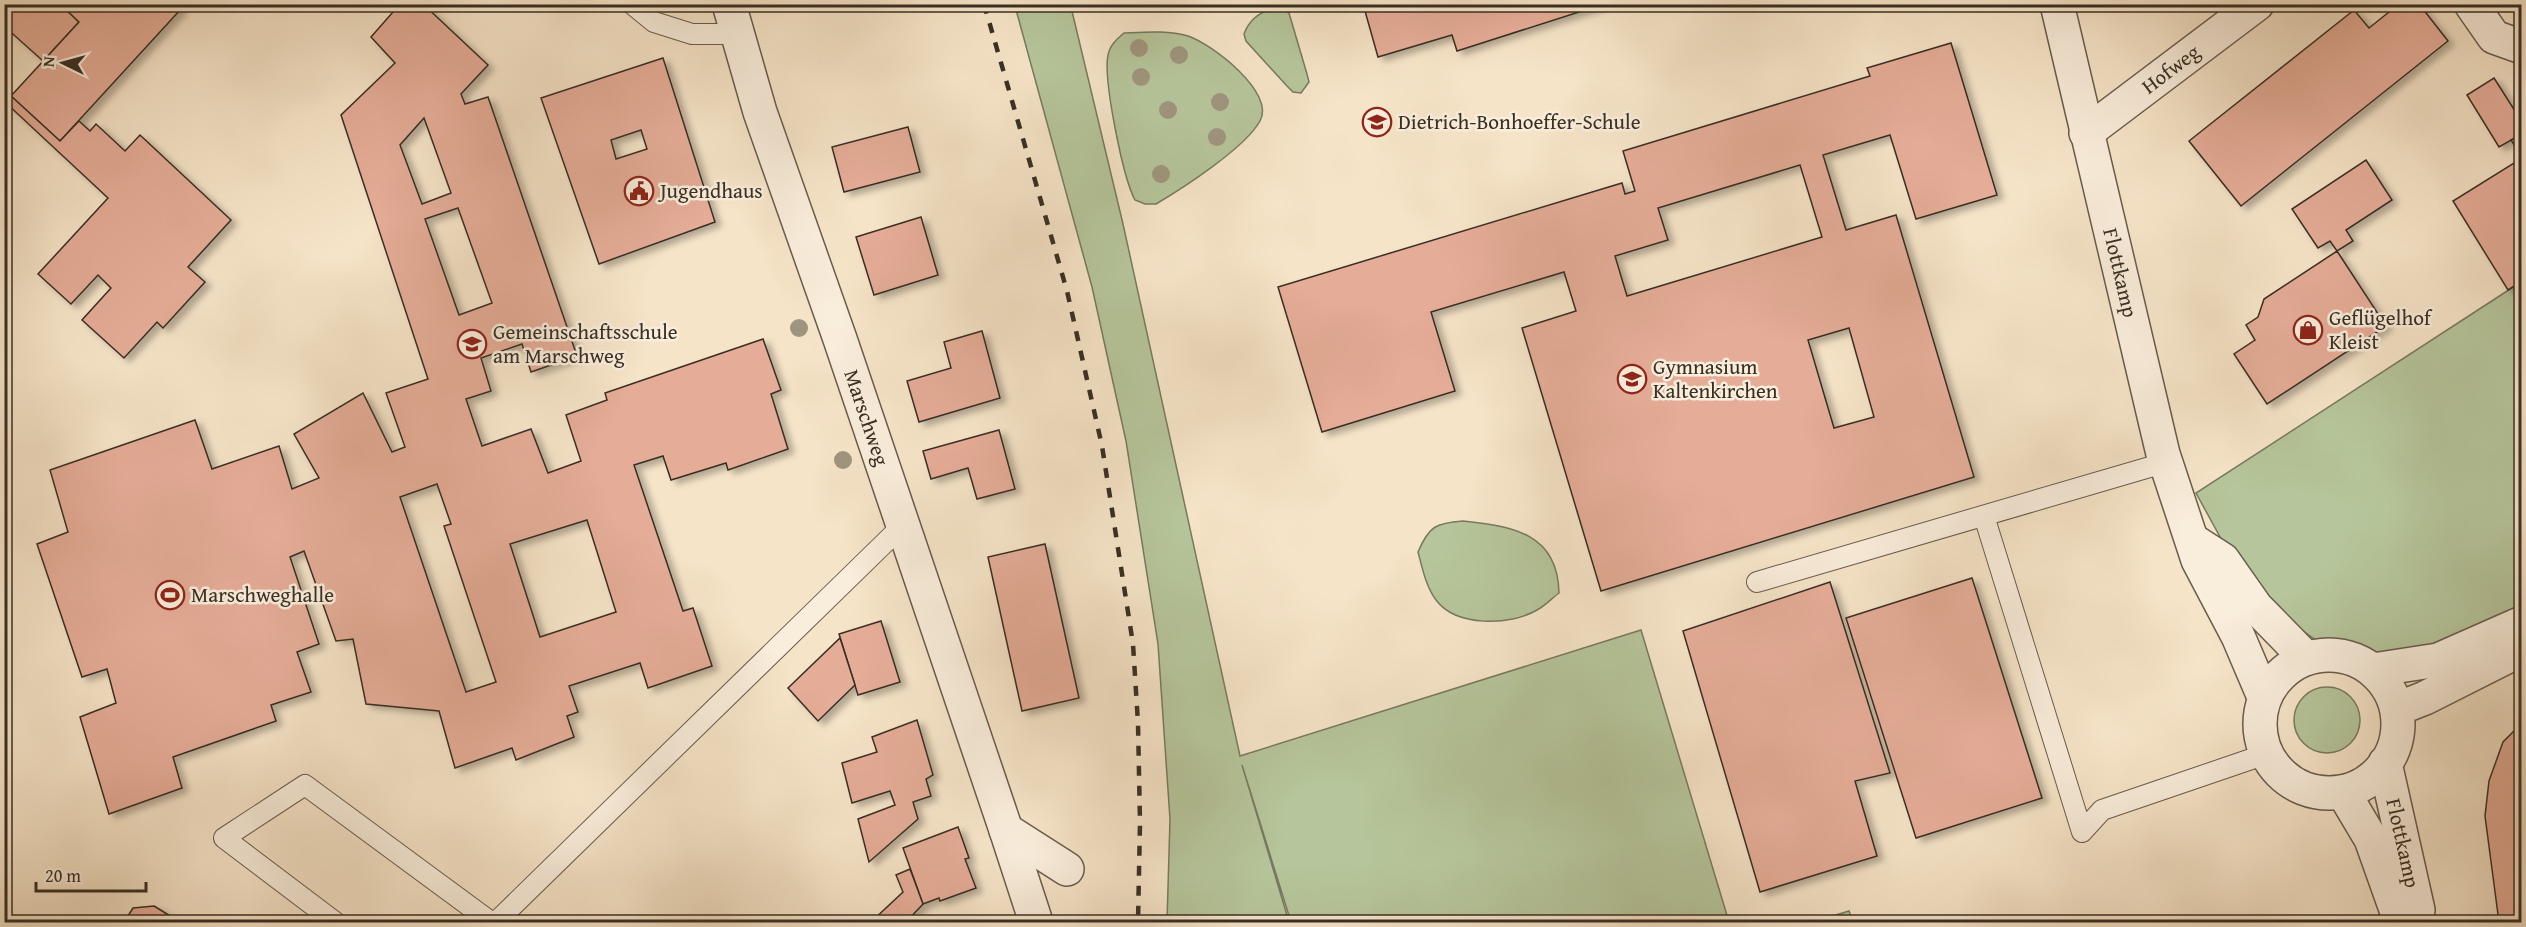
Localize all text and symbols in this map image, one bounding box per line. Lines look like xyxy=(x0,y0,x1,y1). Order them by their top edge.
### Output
north arrow xyxy=(33,33,93,93)
street label: Hofweg xyxy=(2135,36,2207,101)
text: N xyxy=(36,55,61,68)
school or university icon: Dietrich-Bonhoeffer-Schule xyxy=(1361,106,1393,138)
place label: Dietrich-Bonhoeffer-Schule xyxy=(1398,106,1641,137)
public building icon: Jugendhaus xyxy=(623,175,655,207)
place label: Jugendhaus xyxy=(657,175,763,206)
street label: Flottkamp xyxy=(2095,225,2146,320)
place label: Geflügelhof Kleist xyxy=(2329,302,2433,357)
shop icon: Geflügelhof Kleist xyxy=(2292,314,2324,346)
place label: Gemeinschaftsschule am Marschweg xyxy=(493,316,678,371)
school or university icon: Gemeinschaftsschule am Marschweg xyxy=(456,328,488,360)
place label: Gymnasium Kaltenkirchen xyxy=(1653,351,1778,406)
school or university icon: Gymnasium Kaltenkirchen xyxy=(1616,363,1648,395)
street label: Marschweg xyxy=(836,365,898,470)
sports icon: Marschweghalle xyxy=(154,579,186,611)
place label: Marschweghalle xyxy=(191,579,334,610)
street label: Flottkamp xyxy=(2378,795,2429,891)
scale bar xyxy=(36,855,146,893)
text: 20 m xyxy=(45,862,81,889)

